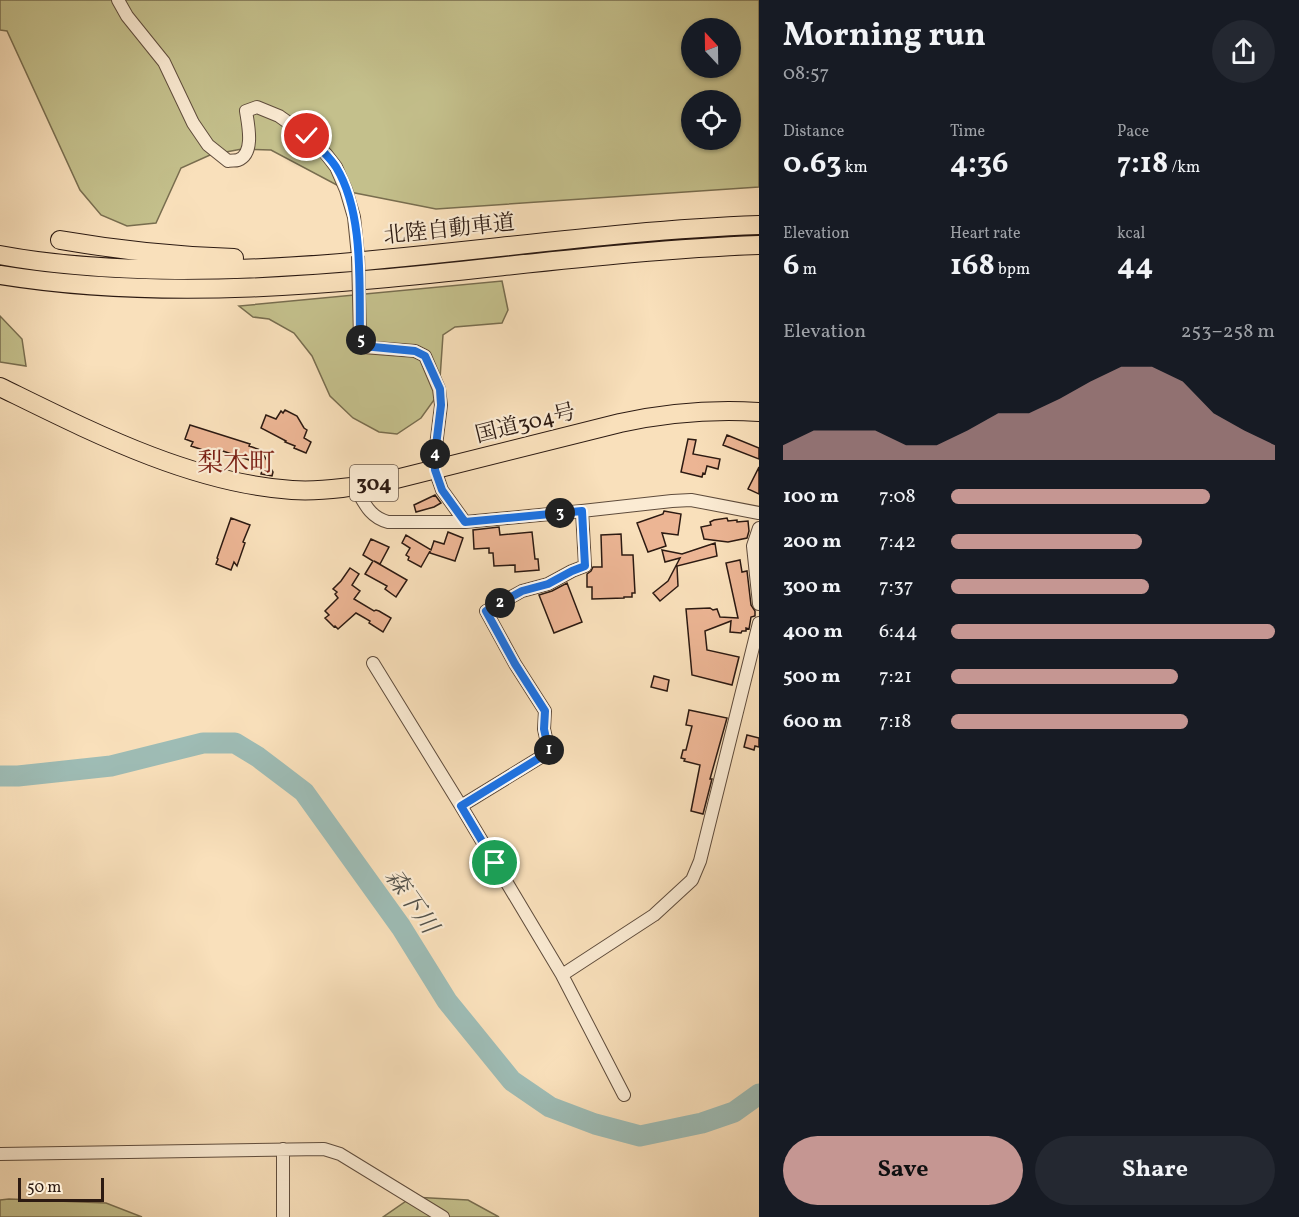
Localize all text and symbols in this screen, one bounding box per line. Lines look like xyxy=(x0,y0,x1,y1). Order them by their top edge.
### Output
text: Morning run xyxy=(783,14,986,60)
north arrow xyxy=(681,18,741,78)
map controls xyxy=(681,18,741,150)
button: share xyxy=(1212,20,1275,83)
text: 08:57 xyxy=(783,60,829,88)
button: locate xyxy=(681,90,741,150)
pin xyxy=(281,110,332,161)
icon: check xyxy=(290,119,323,152)
text: Distance xyxy=(783,121,844,143)
text: Time xyxy=(950,121,985,143)
text: Pace xyxy=(1117,121,1149,143)
text: 0.63 xyxy=(783,143,842,185)
text: 4:36 xyxy=(950,143,1008,185)
text: 7:18 xyxy=(1117,143,1168,185)
text: km xyxy=(842,157,868,179)
text: /km xyxy=(1168,157,1200,179)
street label: 北陸自動車道 xyxy=(382,208,517,253)
text: Elevation xyxy=(783,223,850,245)
text: Heart rate xyxy=(950,223,1021,245)
text: kcal xyxy=(1117,223,1145,245)
text: 6 xyxy=(783,245,799,287)
text: 168 xyxy=(950,245,995,287)
text: 44 xyxy=(1117,245,1153,287)
text: m xyxy=(799,259,817,281)
text: bpm xyxy=(995,259,1030,281)
text: Elevation xyxy=(783,318,866,346)
text: 253–258 m xyxy=(1181,318,1275,346)
pin: 5 xyxy=(346,325,376,355)
text: 5 xyxy=(357,329,365,351)
street label: 国道304号 xyxy=(472,397,579,452)
pin: 4 xyxy=(420,439,450,469)
text: 4 xyxy=(430,443,440,465)
district label: 梨木町 xyxy=(197,446,275,482)
road number: 304 xyxy=(350,465,398,501)
text: 100 m xyxy=(783,483,839,511)
text: 7:08 xyxy=(879,483,916,511)
pin: 3 xyxy=(545,498,575,528)
text: 3 xyxy=(556,502,564,524)
text: 200 m xyxy=(783,528,841,556)
text: 7:42 xyxy=(879,528,916,556)
text: 300 m xyxy=(783,573,841,601)
text: 7:37 xyxy=(879,573,913,601)
pin: 2 xyxy=(485,588,515,618)
text: 2 xyxy=(496,592,504,614)
text: 400 m xyxy=(783,618,843,646)
text: 6:44 xyxy=(879,618,918,646)
text: 500 m xyxy=(783,663,841,691)
text: 7:21 xyxy=(879,663,912,691)
text: 600 m xyxy=(783,708,842,736)
text: 7:18 xyxy=(879,708,911,736)
pin: 1 xyxy=(534,735,564,765)
text: 1 xyxy=(546,739,552,761)
pin xyxy=(469,837,520,888)
icon: arrive xyxy=(478,846,511,879)
water label: 森下川 xyxy=(376,863,447,944)
button: Save xyxy=(783,1136,1023,1205)
button: Share xyxy=(1035,1136,1275,1205)
scale bar xyxy=(18,1175,104,1202)
text: 50 m xyxy=(27,1177,61,1199)

